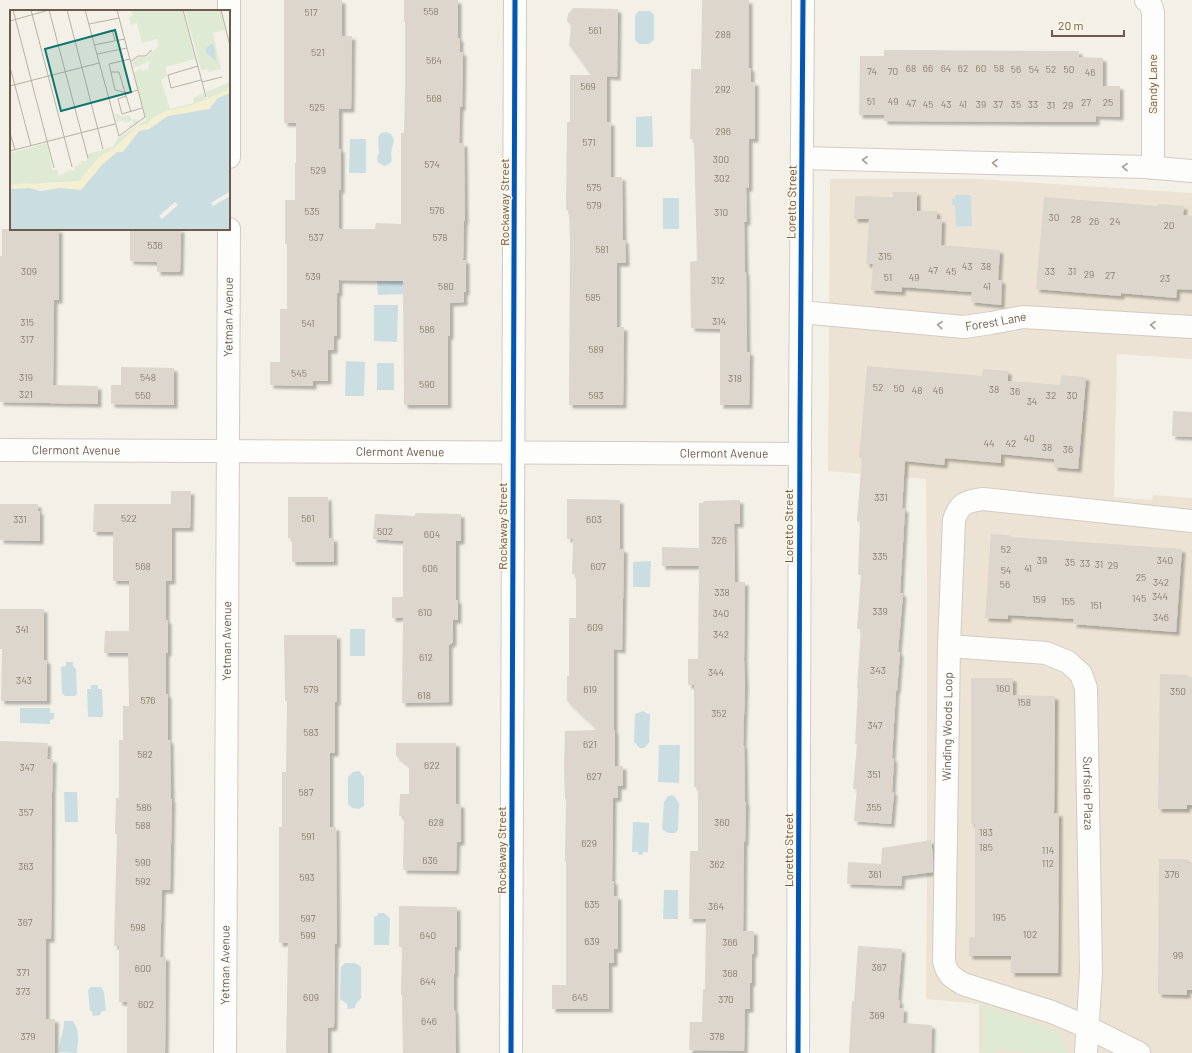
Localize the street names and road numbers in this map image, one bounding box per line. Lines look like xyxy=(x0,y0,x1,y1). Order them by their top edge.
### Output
street label: Sandy Lane xyxy=(1145,54,1159,114)
street label: Rockaway Street xyxy=(497,158,511,246)
street label: Loretto Street xyxy=(783,165,799,239)
street label: Yetman Avenue xyxy=(220,277,235,357)
street label: Forest Lane xyxy=(964,309,1027,333)
street label: Clermont Avenue xyxy=(32,442,120,457)
street label: Clermont Avenue xyxy=(356,444,444,458)
street label: Clermont Avenue xyxy=(680,445,768,460)
street label: Rockaway Street xyxy=(495,482,509,570)
street label: Loretto Street xyxy=(781,489,795,563)
street label: Yetman Avenue xyxy=(219,601,233,681)
street label: Winding Woods Loop xyxy=(939,672,955,781)
street label: Surfside Plaza xyxy=(1081,756,1097,830)
street label: Rockaway Street xyxy=(494,806,508,894)
street label: Loretto Street xyxy=(781,813,795,887)
street label: Yetman Avenue xyxy=(217,925,232,1005)

